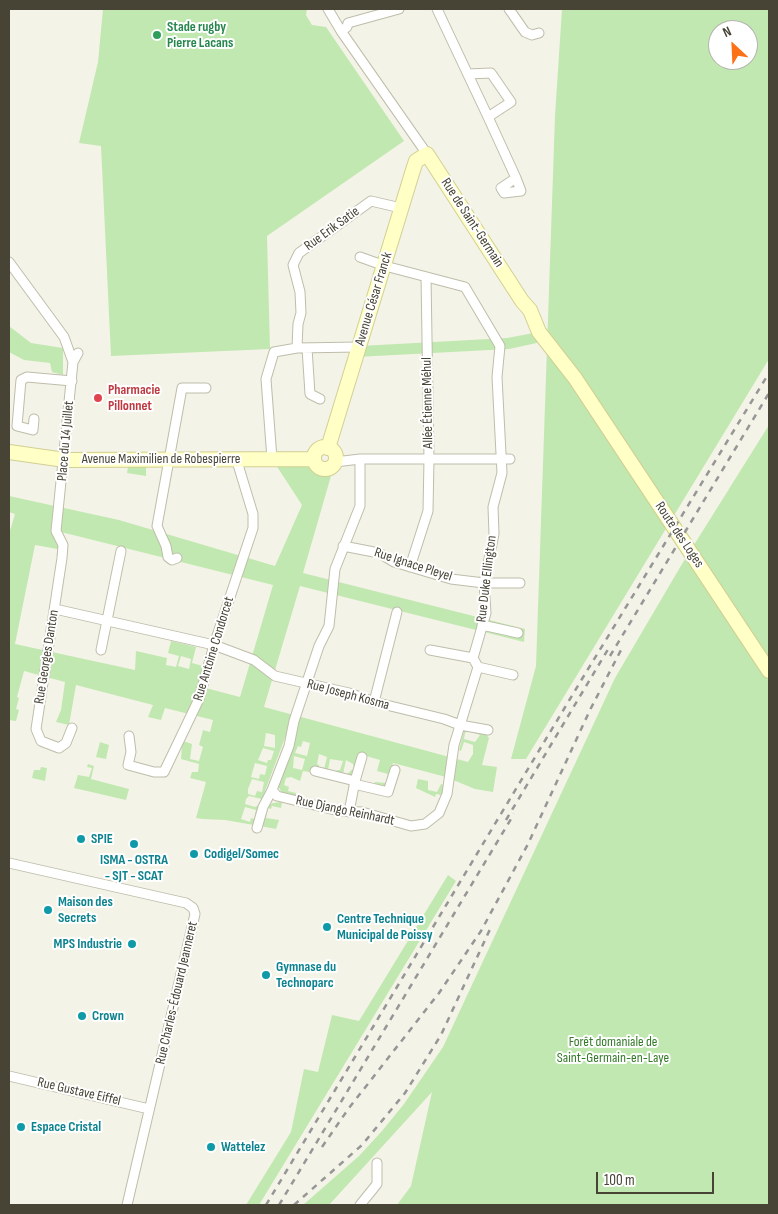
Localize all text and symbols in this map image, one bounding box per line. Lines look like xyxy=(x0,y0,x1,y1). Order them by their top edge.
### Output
place label: Stade rugby Pierre Lacans xyxy=(167,19,233,52)
north arrow xyxy=(708,20,758,70)
text: N xyxy=(720,23,734,41)
marker: Stade rugby Pierre Lacans xyxy=(151,29,163,41)
street label: Rue de Saint-Germain xyxy=(437,175,507,271)
street label: Rue Erik Satie xyxy=(301,203,363,255)
street label: Avenue César Franck xyxy=(352,250,396,348)
street label: Allée Étienne Méhul xyxy=(419,357,437,449)
place label: Pharmacie Pillonnet xyxy=(108,382,160,414)
marker: Pharmacie Pillonnet xyxy=(92,392,104,404)
street label: Place du 14 Juillet xyxy=(54,400,78,482)
street label: Avenue Maximilien de Robespierre xyxy=(82,451,240,467)
street label: Route des Loges xyxy=(651,499,707,571)
street label: Rue Duke Ellington xyxy=(473,535,501,623)
street label: Rue Ignace Pleyel xyxy=(372,545,454,585)
street label: Rue Antoine Condorcet xyxy=(190,595,238,703)
street label: Rue Georges Danton xyxy=(31,609,63,705)
street label: Rue Joseph Kosma xyxy=(305,676,391,714)
street label: Rue Django Reinhardt xyxy=(294,792,396,830)
place label: SPIE xyxy=(91,831,113,847)
marker: SPIE xyxy=(75,833,87,845)
marker: ISMA - OSTRA - SJT - SCAT xyxy=(128,838,140,850)
place label: Codigel/Somec xyxy=(204,846,279,862)
marker: Codigel/Somec xyxy=(188,848,200,860)
place label: ISMA - OSTRA - SJT - SCAT xyxy=(100,852,168,884)
place label: Maison des Secrets xyxy=(58,894,113,926)
marker: Maison des Secrets xyxy=(42,904,54,916)
place label: Centre Technique Municipal de Poissy xyxy=(337,911,433,944)
street label: Rue Charles-Édouard Jeanneret xyxy=(152,920,202,1066)
marker: Centre Technique Municipal de Poissy xyxy=(321,921,333,933)
place label: MPS Industrie xyxy=(54,936,122,952)
marker: MPS Industrie xyxy=(126,938,138,950)
place label: Gymnase du Technoparc xyxy=(276,959,336,992)
marker: Gymnase du Technoparc xyxy=(260,969,272,981)
place label: Crown xyxy=(92,1008,124,1024)
marker: Crown xyxy=(76,1010,88,1022)
park label: Forêt domaniale de Saint-Germain-en-Laye xyxy=(557,1034,669,1066)
street label: Rue Gustave Eiffel xyxy=(36,1074,122,1110)
place label: Espace Cristal xyxy=(31,1119,101,1135)
marker: Espace Cristal xyxy=(15,1121,27,1133)
place label: Wattelez xyxy=(221,1139,265,1155)
marker: Wattelez xyxy=(205,1141,217,1153)
scale bar xyxy=(598,1162,716,1194)
text: 100 m xyxy=(604,1171,635,1190)

